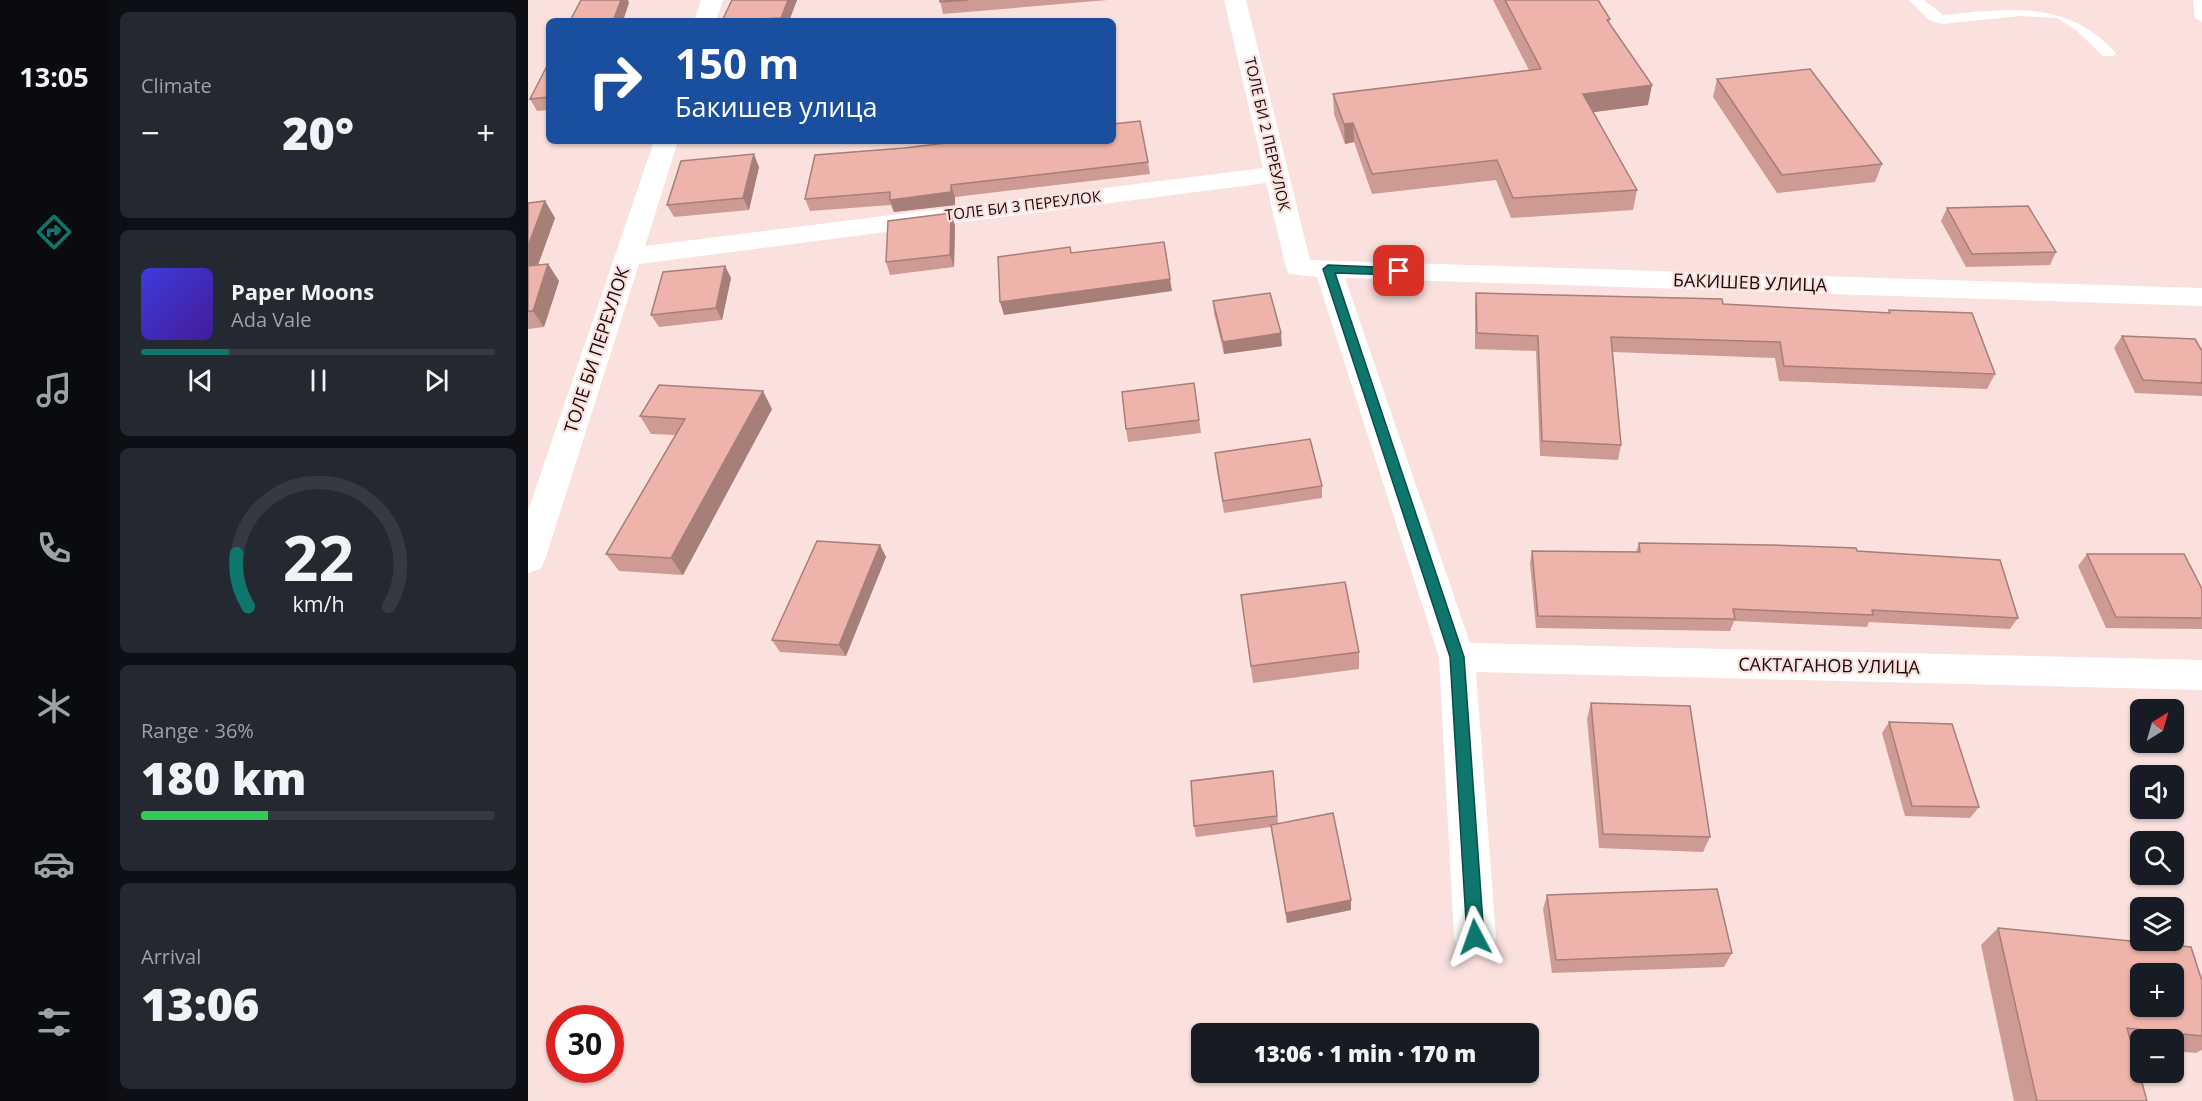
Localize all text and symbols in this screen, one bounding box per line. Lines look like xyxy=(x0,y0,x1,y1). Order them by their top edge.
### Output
text: 150 m xyxy=(675,34,799,91)
icon: right xyxy=(576,42,654,120)
street label: ТОЛЕ БИ 2 ПЕРЕУЛОК xyxy=(1241,55,1296,213)
text: 13:05 xyxy=(19,58,89,95)
text: Climate xyxy=(141,72,212,99)
text: Бакишев улица xyxy=(675,88,877,125)
text: 20° xyxy=(282,102,354,163)
text: − xyxy=(141,110,160,155)
text: + xyxy=(476,110,495,155)
street label: ТОЛЕ БИ 3 ПЕРЕУЛОК xyxy=(944,185,1103,224)
icon: directions xyxy=(33,211,75,253)
pin xyxy=(1373,245,1424,296)
icon: arrive xyxy=(1382,254,1415,287)
street label: ТОЛЕ БИ ПЕРЕУЛОК xyxy=(558,264,634,436)
street label: БАКИШЕВ УЛИЦА xyxy=(1673,267,1828,297)
text: Paper Moons xyxy=(231,276,374,306)
text: Ada Vale xyxy=(231,306,312,333)
icon: previous xyxy=(184,364,217,397)
icon: pause xyxy=(302,364,335,397)
icon: next xyxy=(420,364,453,397)
icon: music xyxy=(33,369,75,411)
text: 22 xyxy=(282,515,354,600)
icon: phone xyxy=(33,527,75,569)
text: km/h xyxy=(292,590,344,619)
street label: САКТАГАНОВ УЛИЦА xyxy=(1738,651,1921,679)
icon: climate xyxy=(33,685,75,727)
north arrow xyxy=(2130,699,2184,753)
map controls xyxy=(2130,699,2184,1083)
text: Range · 36% xyxy=(141,717,254,744)
text: 180 km xyxy=(141,747,306,808)
button: sound xyxy=(2130,765,2184,819)
button: search xyxy=(2130,831,2184,885)
icon: car xyxy=(33,843,75,885)
button: layers xyxy=(2130,897,2184,951)
position arrow xyxy=(1443,905,1507,969)
text: Arrival xyxy=(141,943,201,970)
button: + xyxy=(2130,963,2184,1017)
text: 13:06 xyxy=(141,973,259,1034)
icon: filters xyxy=(33,1001,75,1043)
speed limit sign: 30 xyxy=(546,1005,624,1083)
button: − xyxy=(2130,1029,2184,1083)
text: 13:06 · 1 min · 170 m xyxy=(1254,1038,1476,1068)

